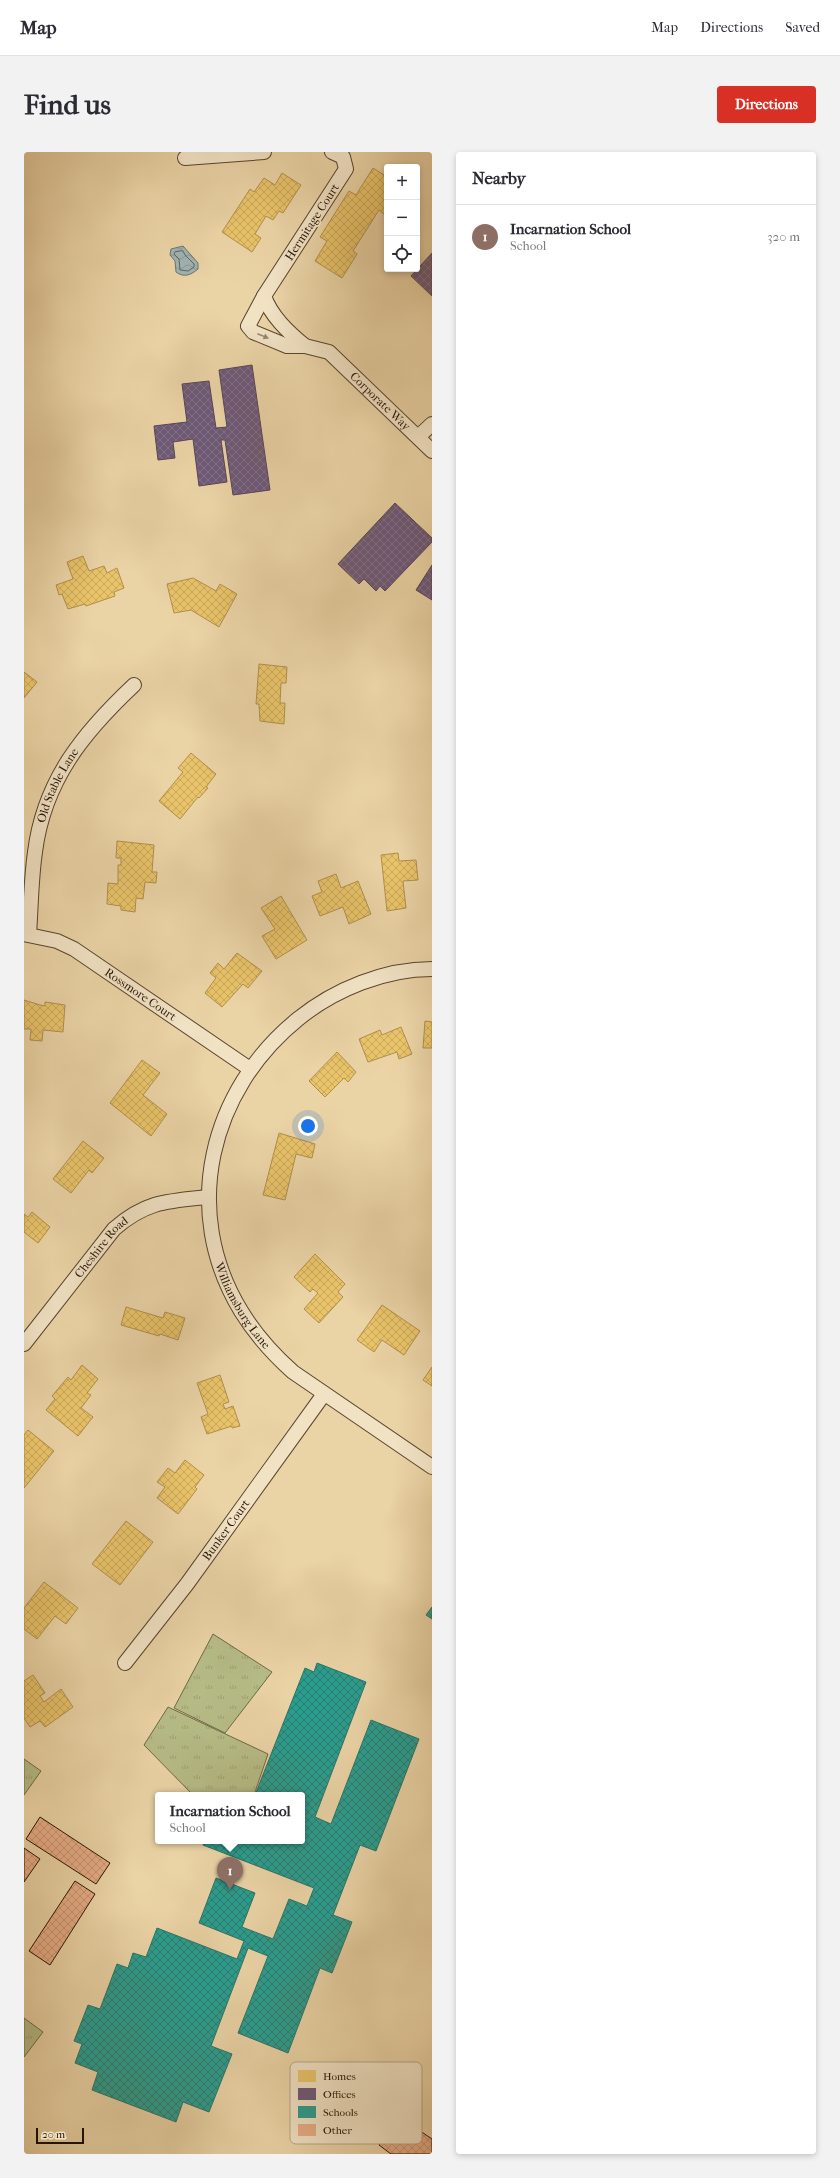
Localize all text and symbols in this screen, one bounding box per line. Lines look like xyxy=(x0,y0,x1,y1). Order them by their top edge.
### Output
text: Map xyxy=(20,17,56,39)
text: Map xyxy=(651,19,678,36)
text: Directions xyxy=(700,19,763,36)
text: Saved xyxy=(785,19,820,36)
button: Directions xyxy=(717,86,816,123)
text: Find us xyxy=(24,88,111,121)
map controls xyxy=(384,164,420,272)
button: + xyxy=(384,164,420,200)
text: Nearby xyxy=(472,168,526,188)
street label: Hermitage Court xyxy=(282,180,342,263)
button: − xyxy=(384,200,420,236)
text: Incarnation School xyxy=(510,220,631,238)
text: 1 xyxy=(483,229,487,244)
text: 320 m xyxy=(767,229,800,244)
button: locate xyxy=(384,236,420,272)
text: School xyxy=(510,238,546,253)
one-way arrow xyxy=(257,333,268,339)
street label: Corporate Way xyxy=(347,369,414,434)
street label: Old Stable Lane xyxy=(34,745,81,824)
street label: Rossmore Court xyxy=(102,965,179,1024)
your location xyxy=(298,1116,318,1136)
street label: Cheshire Road xyxy=(72,1213,131,1280)
street label: Williamsburg Lane xyxy=(212,1259,273,1352)
street label: Bunker Court xyxy=(199,1496,253,1563)
popup xyxy=(155,1792,305,1844)
text: Incarnation School xyxy=(169,1802,291,1820)
text: School xyxy=(169,1820,206,1835)
pin: 1 xyxy=(217,1857,243,1890)
legend xyxy=(290,2062,422,2144)
text: Homes xyxy=(323,2070,356,2083)
text: Offices xyxy=(323,2088,356,2101)
text: Schools xyxy=(323,2106,358,2119)
text: Other xyxy=(323,2124,352,2137)
scale bar xyxy=(36,2126,84,2145)
text: 20 m xyxy=(42,2128,65,2141)

